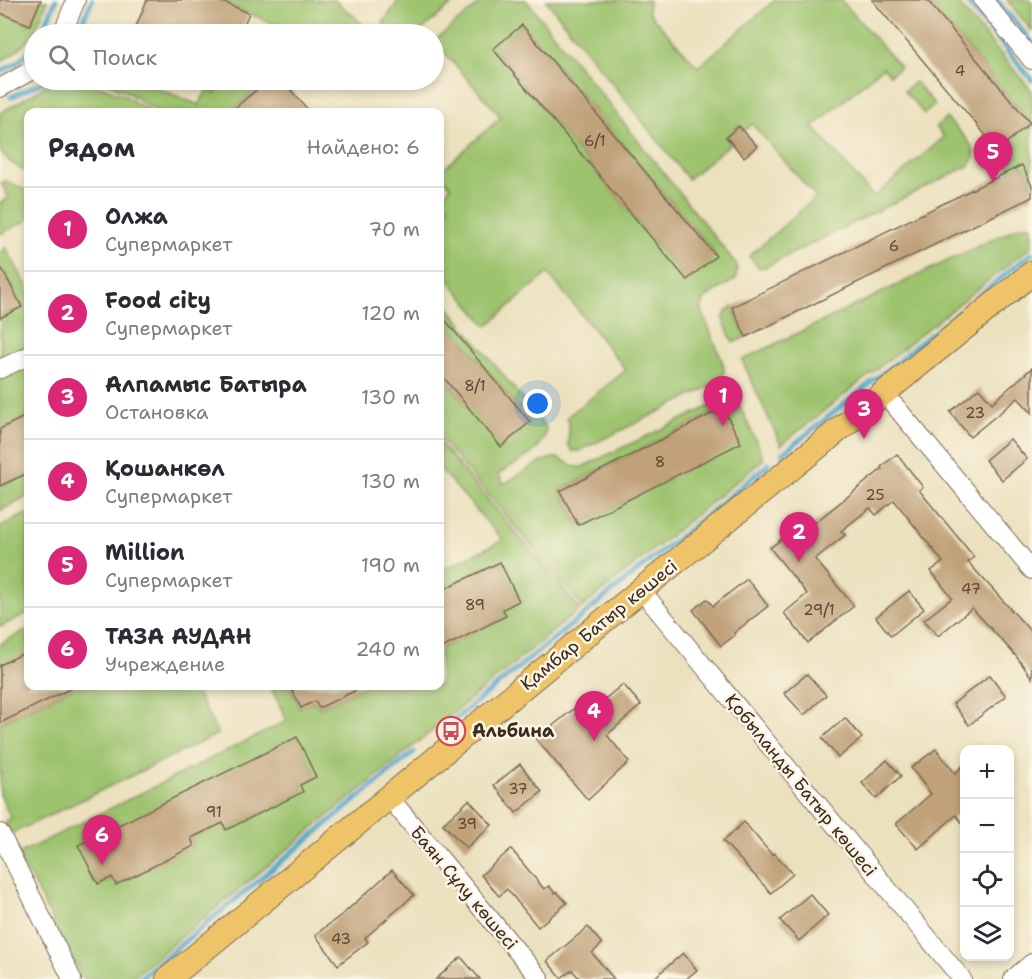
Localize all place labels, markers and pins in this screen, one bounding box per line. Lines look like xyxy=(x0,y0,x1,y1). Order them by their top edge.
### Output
pin: 5 xyxy=(974,132,1012,182)
pin: 1 xyxy=(704,376,742,426)
pin: 3 xyxy=(844,390,884,439)
pin: 2 xyxy=(780,512,818,562)
pin: 4 xyxy=(574,692,614,741)
bus stop icon: Альбина xyxy=(435,715,467,747)
place label: Альбина xyxy=(472,719,555,743)
pin: 6 xyxy=(82,816,122,865)

